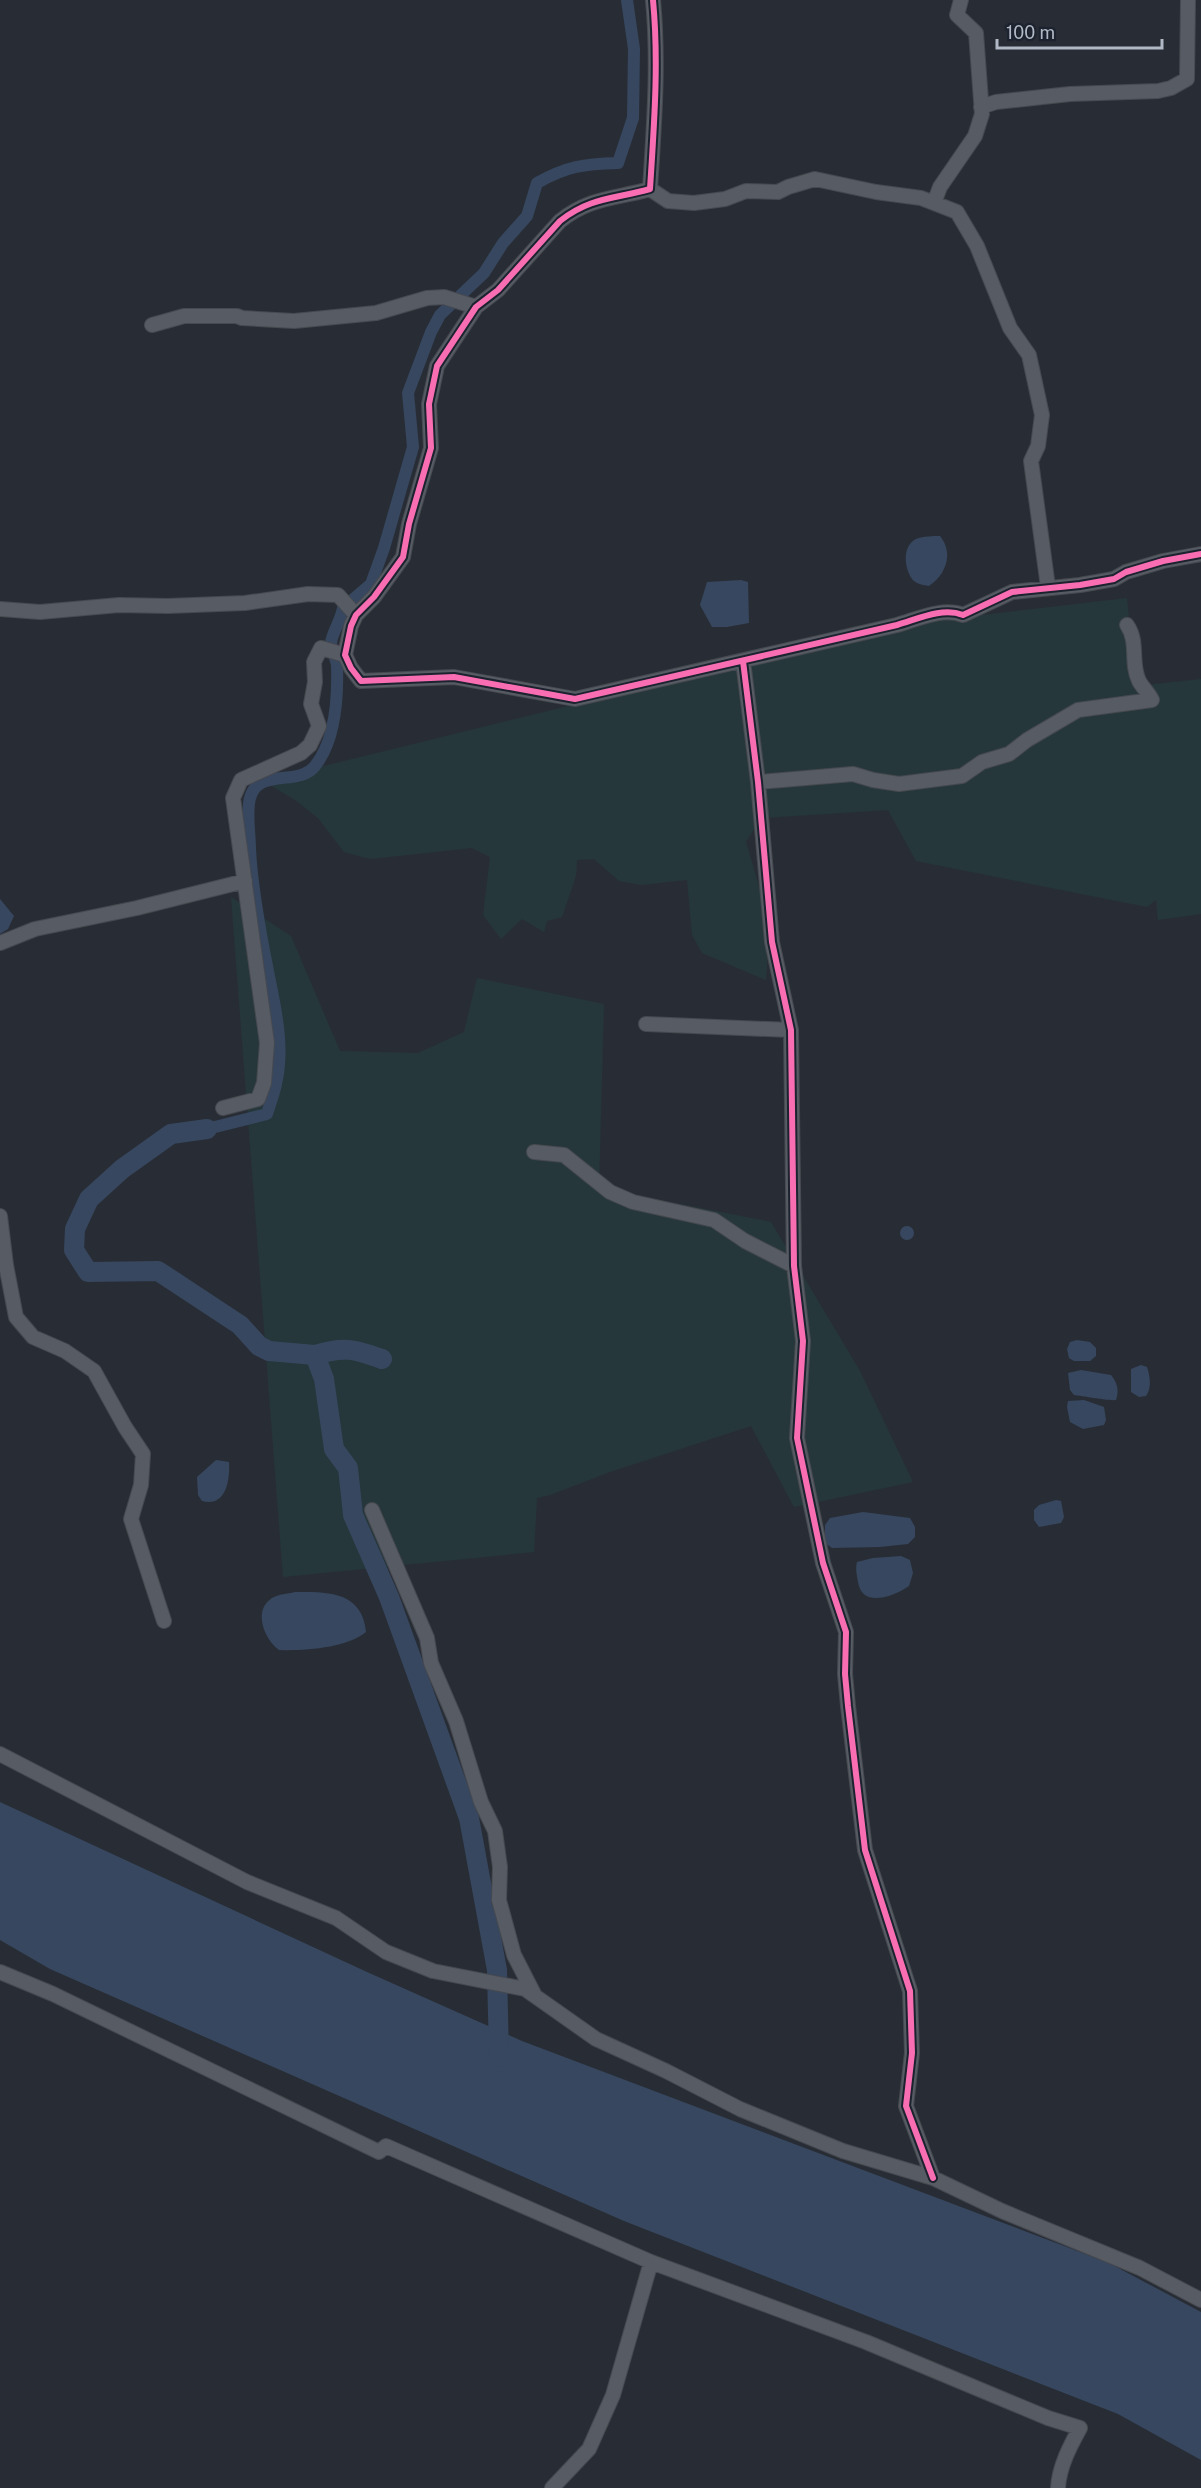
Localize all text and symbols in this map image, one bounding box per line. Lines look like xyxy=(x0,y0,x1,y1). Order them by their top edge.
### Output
scale bar xyxy=(997,12,1162,50)
text: 100 m xyxy=(1006,22,1055,43)

